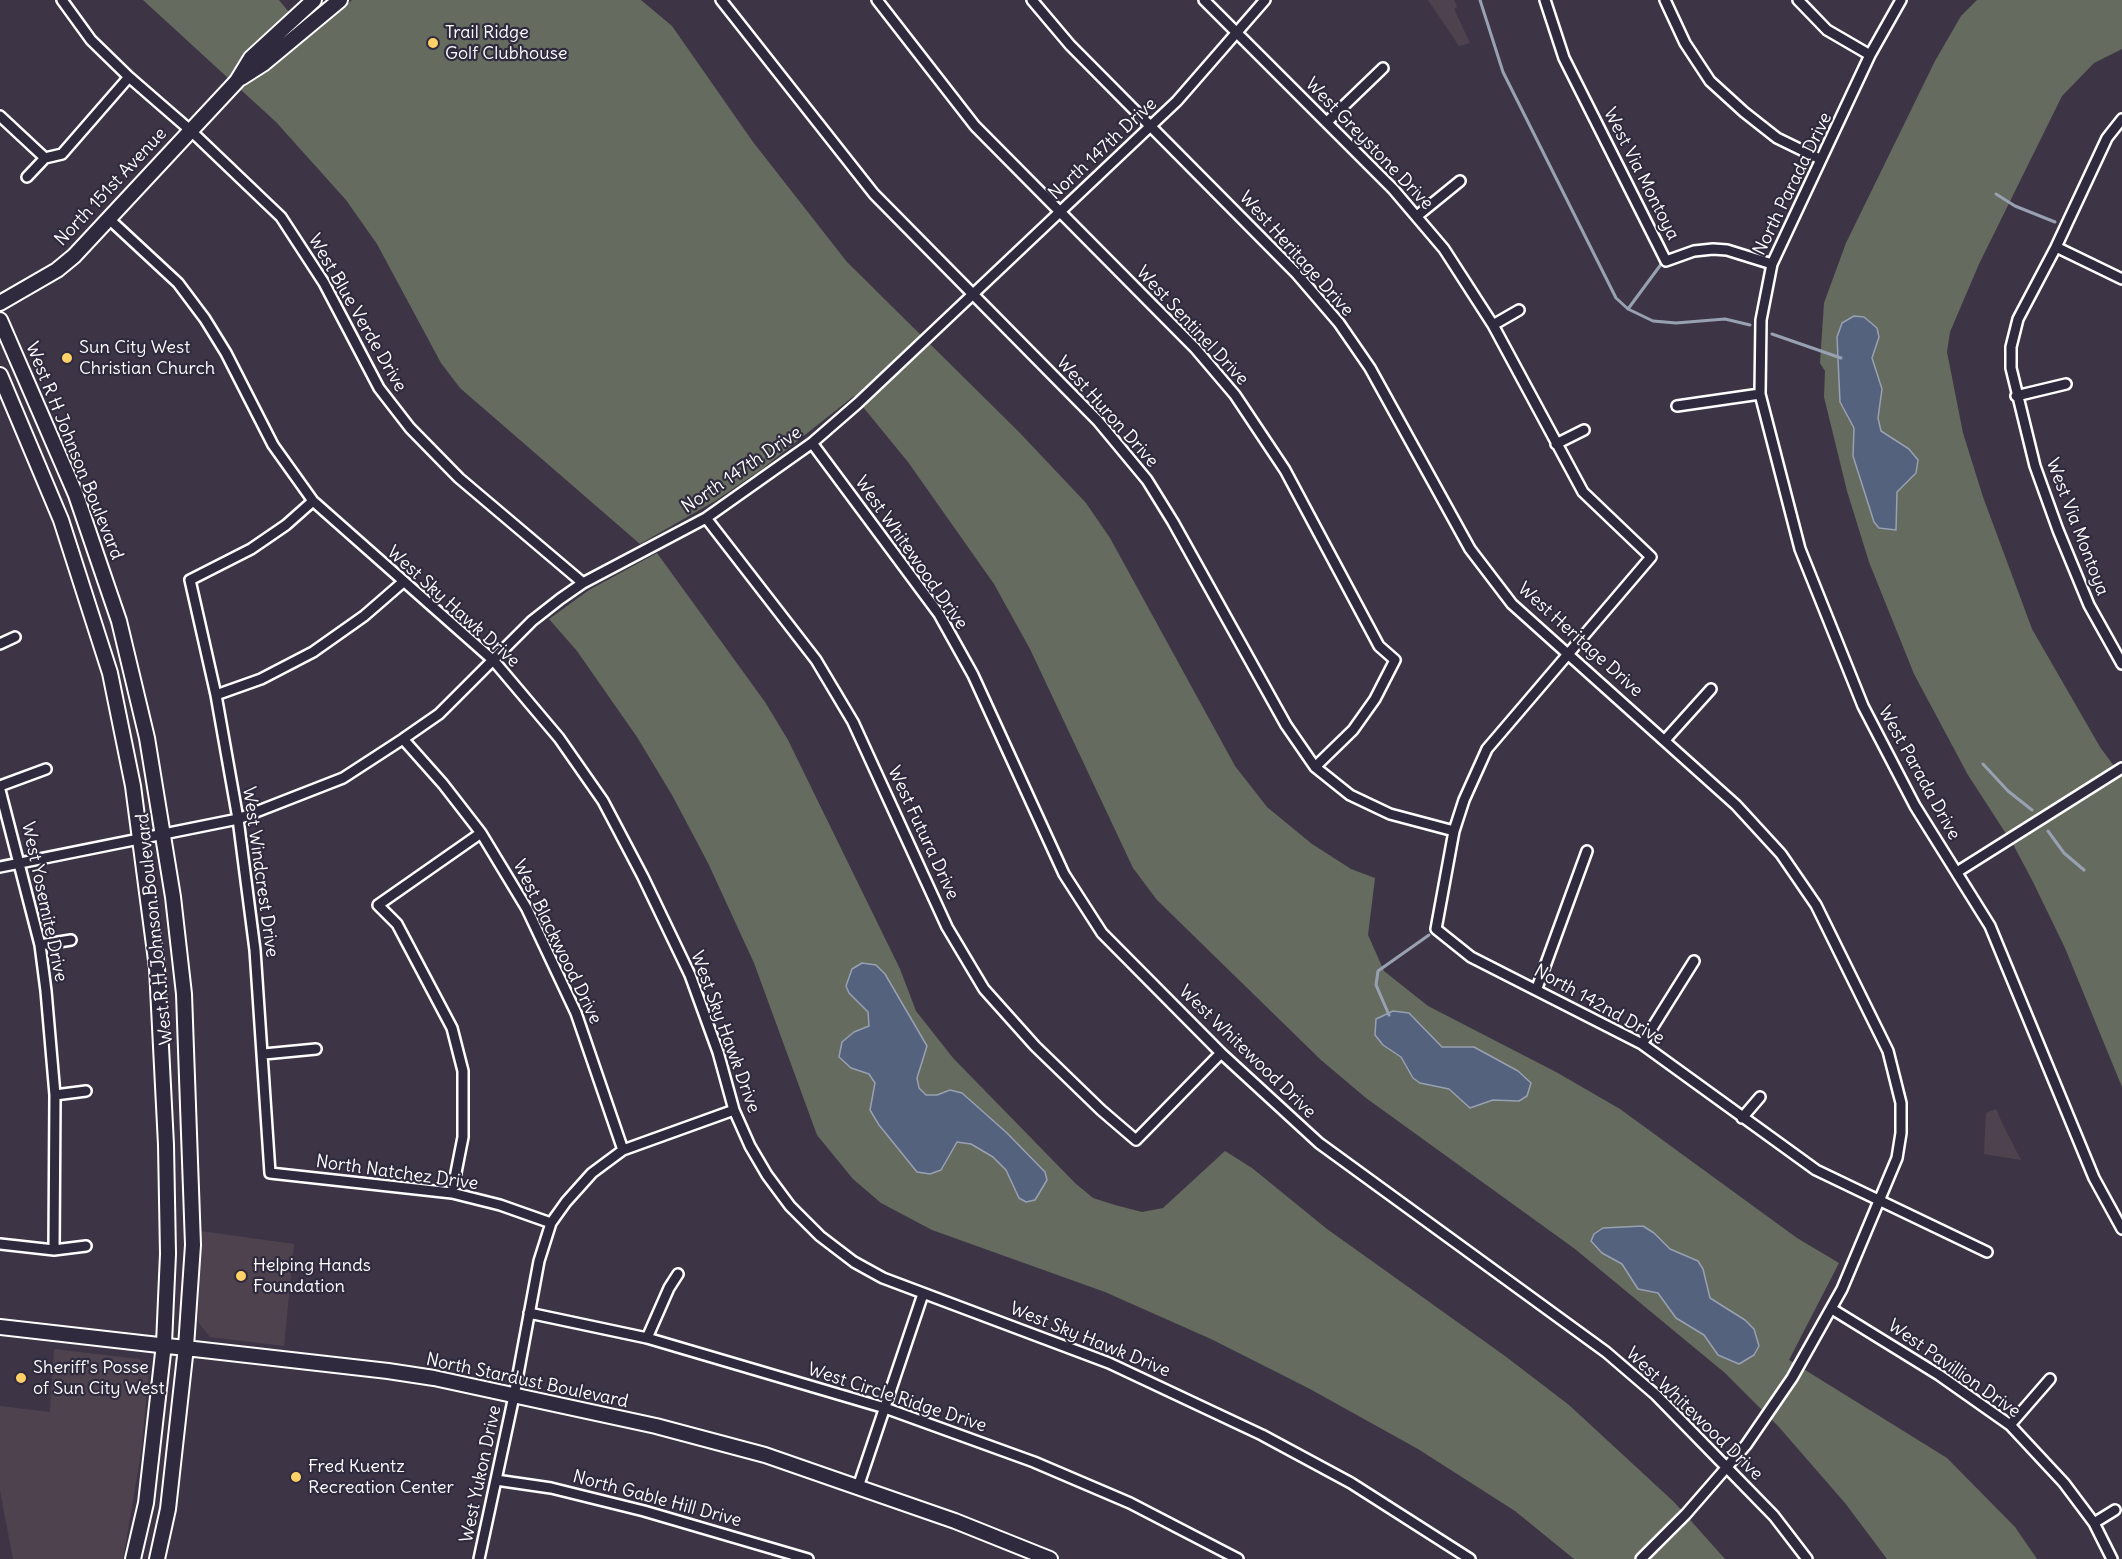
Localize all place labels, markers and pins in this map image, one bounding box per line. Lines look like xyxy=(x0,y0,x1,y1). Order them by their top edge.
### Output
place label: Trail Ridge Golf Clubhouse xyxy=(445,22,568,64)
marker: Trail Ridge Golf Clubhouse xyxy=(426,36,440,50)
place label: Sun City West Christian Church xyxy=(79,337,215,380)
marker: Sun City West Christian Church xyxy=(60,351,74,365)
place label: Helping Hands Foundation xyxy=(253,1255,371,1298)
marker: Helping Hands Foundation xyxy=(234,1269,248,1283)
place label: Sheriff's Posse of Sun City West xyxy=(33,1357,165,1400)
marker: Sheriff's Posse of Sun City West xyxy=(14,1371,28,1385)
place label: Fred Kuentz Recreation Center xyxy=(308,1456,454,1498)
marker: Fred Kuentz Recreation Center xyxy=(289,1470,303,1484)

